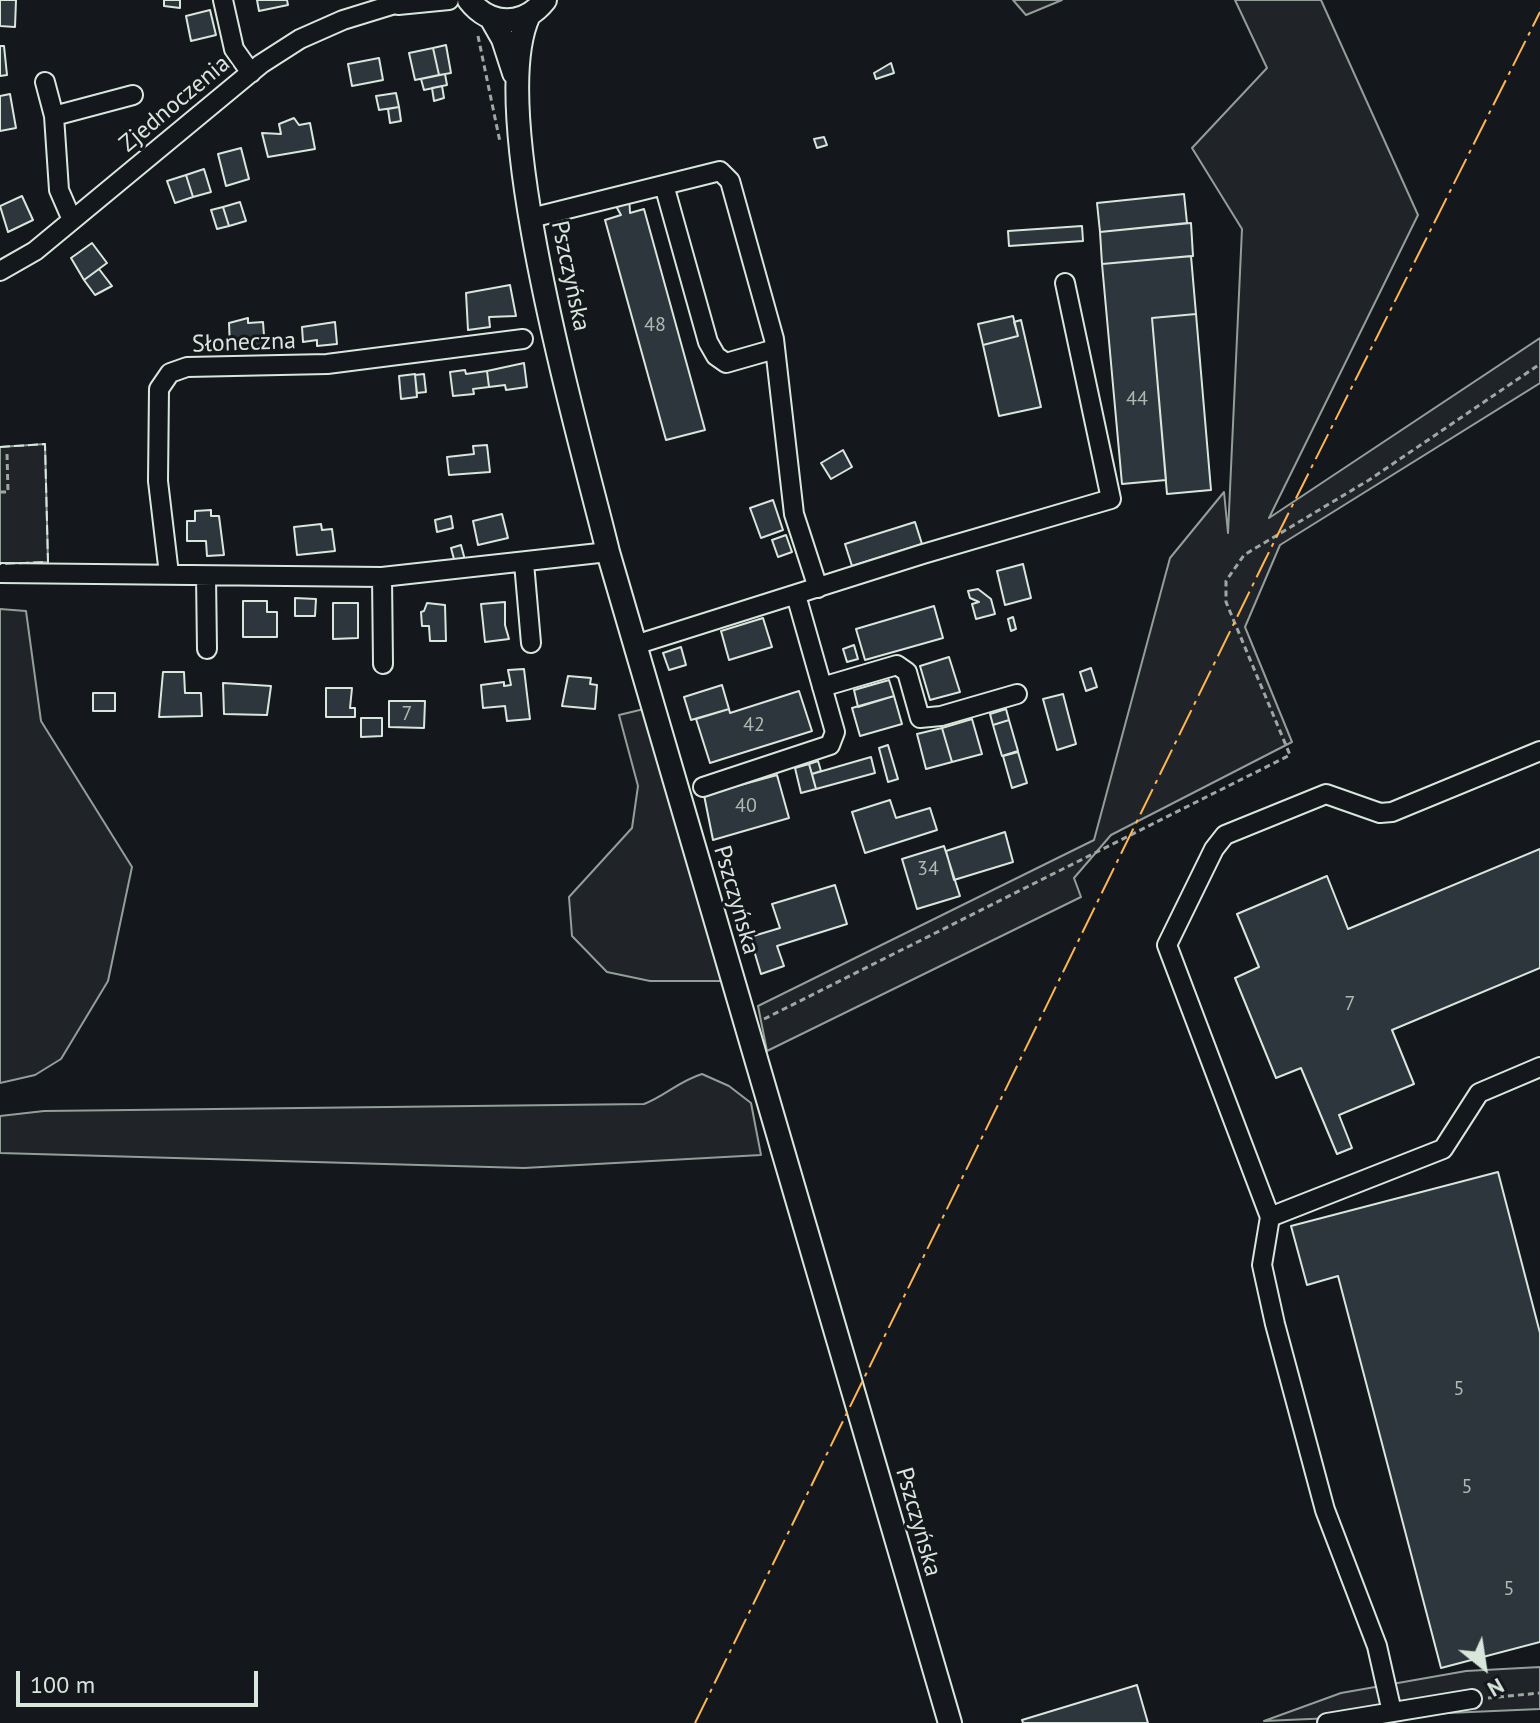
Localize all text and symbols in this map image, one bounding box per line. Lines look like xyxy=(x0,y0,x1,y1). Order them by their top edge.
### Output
street label: Zjednoczenia xyxy=(114,50,236,158)
street label: Pszczyńska xyxy=(544,218,596,334)
house number: 48 xyxy=(644,313,666,337)
street label: Słoneczna xyxy=(192,327,296,359)
house number: 44 xyxy=(1126,387,1148,411)
house number: 7 xyxy=(402,702,412,726)
house number: 42 xyxy=(743,713,765,737)
house number: 40 xyxy=(735,794,757,818)
street label: Pszczyńska xyxy=(707,842,765,958)
house number: 34 xyxy=(917,857,939,881)
house number: 7 xyxy=(1345,992,1355,1016)
house number: 5 xyxy=(1454,1377,1464,1401)
street label: Pszczyńska xyxy=(889,1464,947,1580)
house number: 5 xyxy=(1462,1475,1472,1499)
house number: 5 xyxy=(1504,1577,1514,1601)
north arrow xyxy=(1444,1627,1524,1707)
scale bar xyxy=(20,1655,262,1705)
text: 100 m xyxy=(30,1669,95,1700)
text: N xyxy=(1483,1672,1509,1704)

